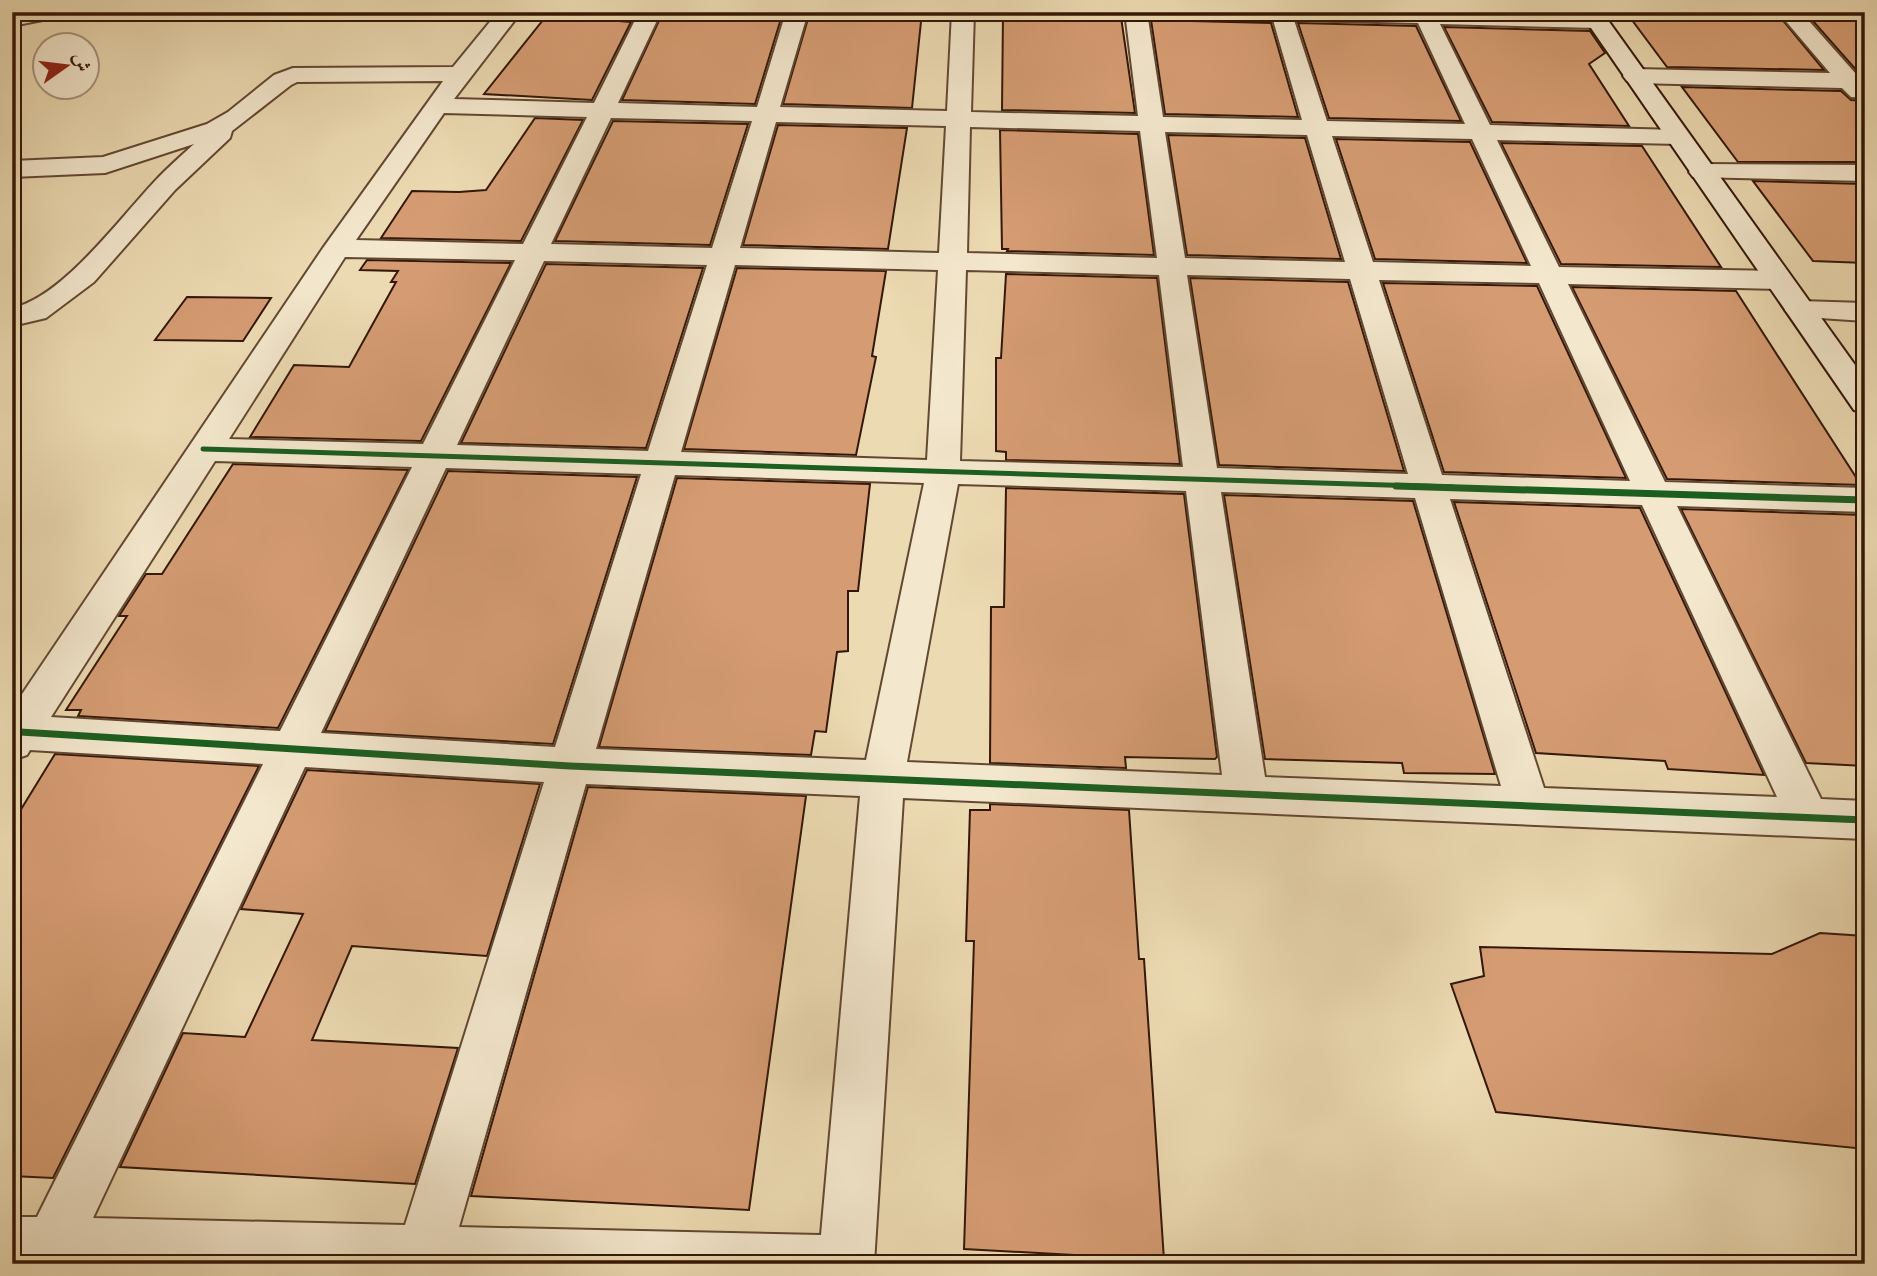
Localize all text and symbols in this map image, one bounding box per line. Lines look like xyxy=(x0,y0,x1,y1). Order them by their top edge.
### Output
north arrow xyxy=(32,32,102,102)
text: ش xyxy=(69,50,95,74)

